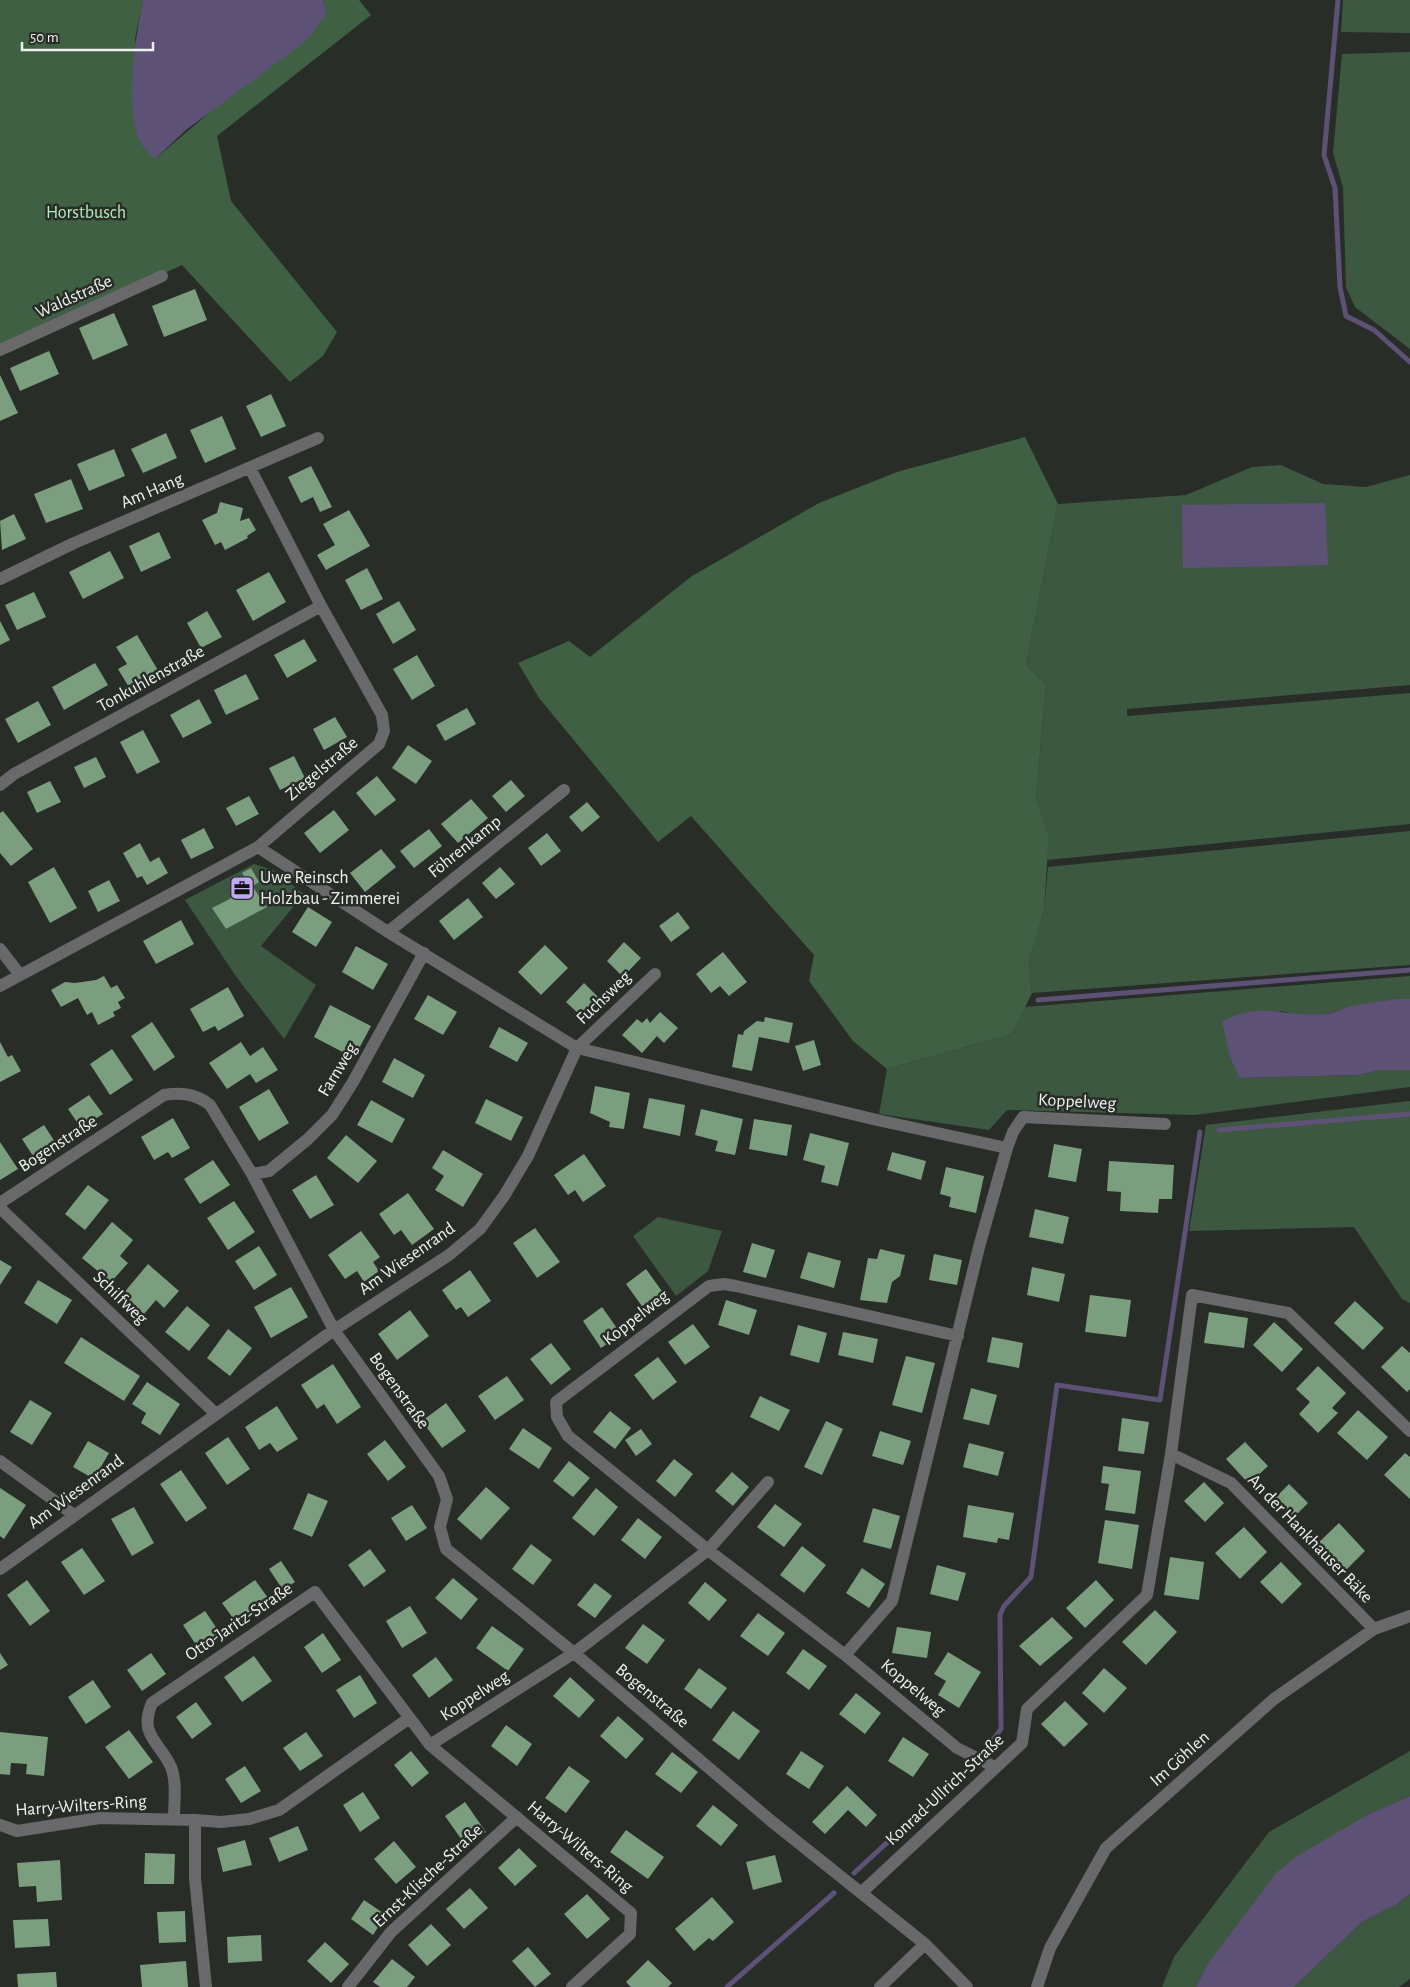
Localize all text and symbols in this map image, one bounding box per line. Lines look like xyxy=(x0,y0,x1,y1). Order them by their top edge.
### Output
scale bar xyxy=(22,20,154,52)
text: 50 m xyxy=(30,30,59,45)
park label: Horstbusch xyxy=(46,204,126,222)
street label: Waldstraße xyxy=(33,272,115,322)
street label: Am Hang xyxy=(118,470,186,512)
street label: Tonkuhlenstraße xyxy=(95,642,207,716)
street label: Ziegelstraße xyxy=(282,734,362,804)
street label: Föhrenkamp xyxy=(425,812,505,882)
place label: Uwe Reinsch Holzbau - Zimmerei xyxy=(260,869,400,908)
office icon: Uwe Reinsch Holzbau - Zimmerei xyxy=(229,875,255,901)
street label: Fuchsweg xyxy=(573,968,635,1028)
street label: Farnweg xyxy=(315,1040,361,1100)
street label: Koppelweg xyxy=(1038,1091,1117,1113)
street label: Bogenstraße xyxy=(16,1112,100,1176)
street label: Am Wiesenrand xyxy=(356,1219,458,1299)
street label: Schilfweg xyxy=(89,1268,151,1328)
street label: Koppelweg xyxy=(600,1287,672,1349)
street label: Bogenstraße xyxy=(365,1350,433,1432)
street label: Am Wiesenrand xyxy=(25,1452,127,1532)
street label: An der Hankhauser Bäke xyxy=(1244,1471,1376,1607)
street label: Otto-Jaritz-Straße xyxy=(182,1580,296,1664)
street label: Koppelweg xyxy=(877,1656,949,1720)
street label: Bogenstraße xyxy=(612,1660,692,1732)
street label: Koppelweg xyxy=(437,1667,513,1725)
street label: Im Göhlen xyxy=(1147,1728,1213,1790)
street label: Konrad-Ullrich-Straße xyxy=(883,1731,1007,1849)
street label: Harry-Wilters-Ring xyxy=(15,1792,148,1820)
street label: Harry-Wilters-Ring xyxy=(524,1798,636,1896)
street label: Ernst-Klische-Straße xyxy=(370,1821,486,1931)

